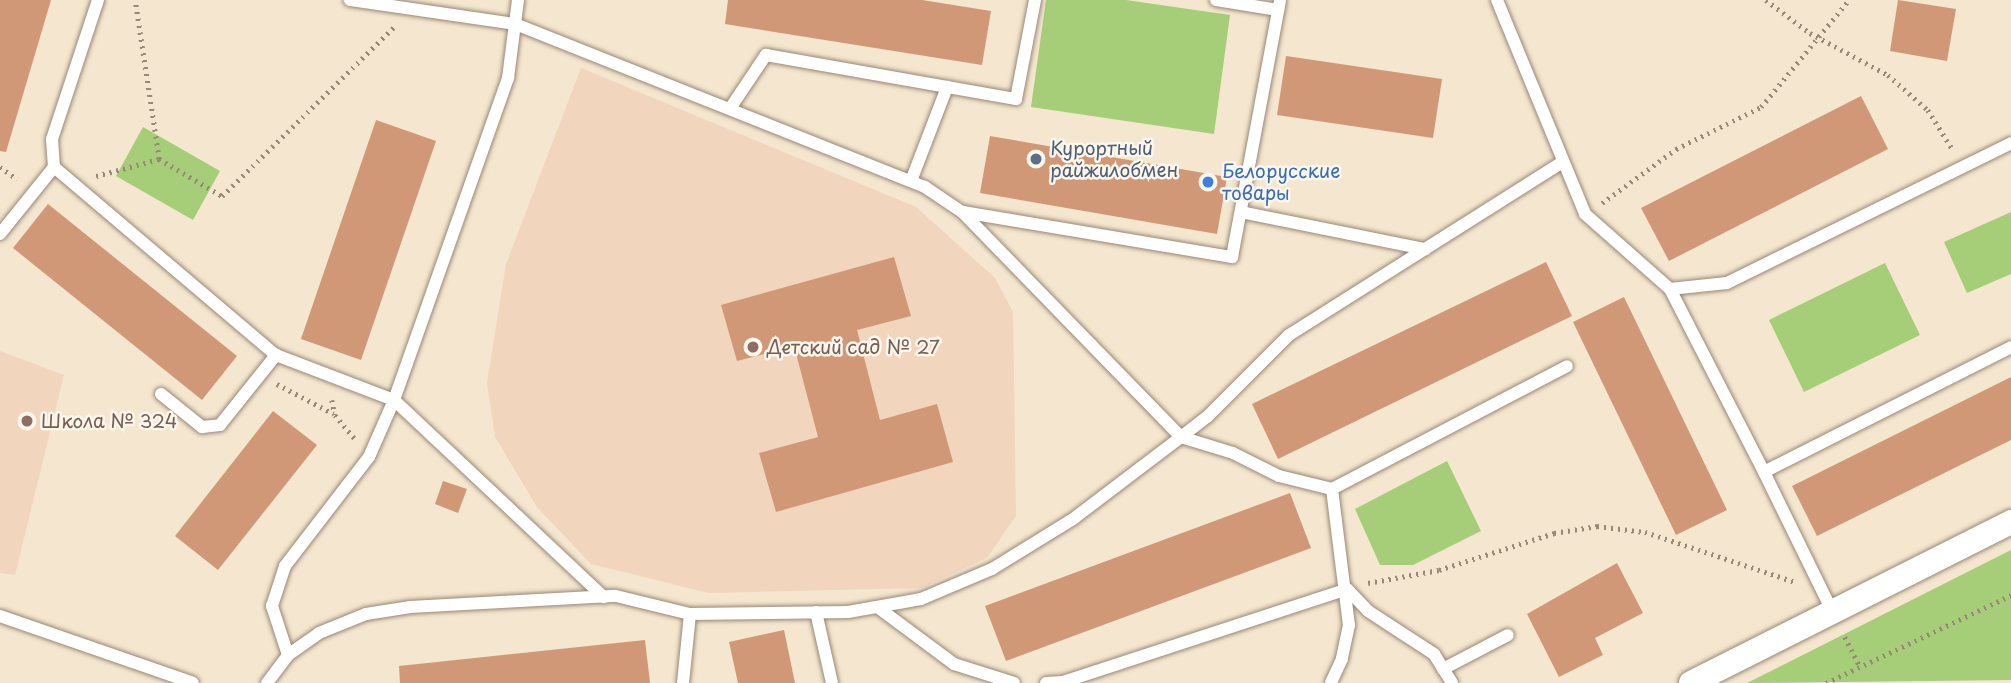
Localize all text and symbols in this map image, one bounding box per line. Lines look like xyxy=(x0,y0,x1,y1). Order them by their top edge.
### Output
place label: Курортный райжилобмен xyxy=(1050,137,1178,181)
marker: Курортный райжилобмен xyxy=(1028,151,1044,167)
place label: Белорусские товары xyxy=(1222,160,1340,204)
marker: Белорусские товары xyxy=(1200,174,1216,190)
place label: Детский сад № 27 xyxy=(767,336,941,358)
marker: Детский сад № 27 xyxy=(745,339,761,355)
place label: Школа № 324 xyxy=(41,410,178,432)
marker: Школа № 324 xyxy=(19,413,35,429)

